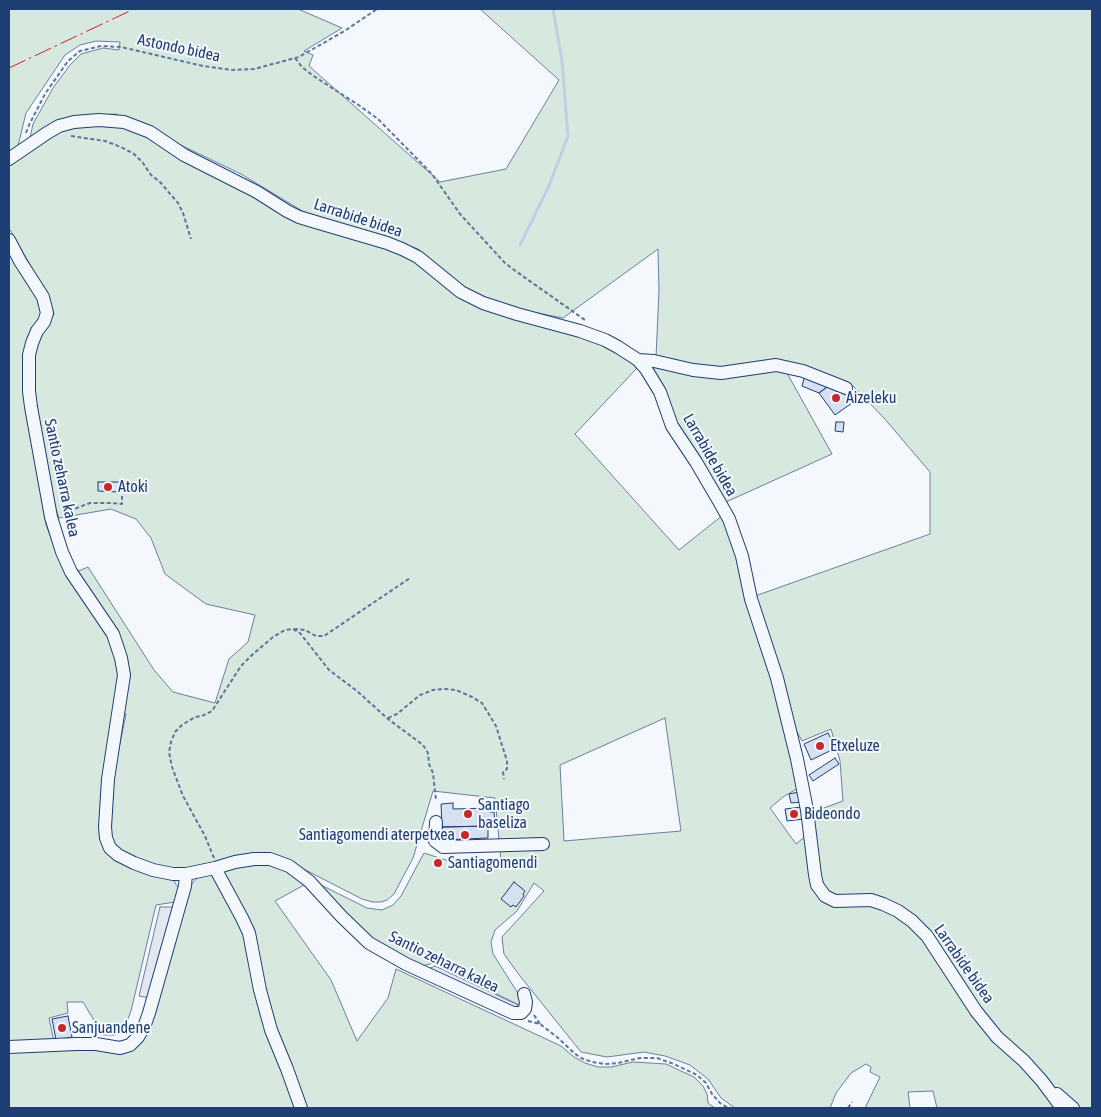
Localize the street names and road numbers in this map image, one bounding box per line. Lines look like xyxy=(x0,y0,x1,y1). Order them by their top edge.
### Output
street label: Astondo bidea xyxy=(136,30,222,66)
street label: Larrabide bidea xyxy=(311,195,405,241)
street label: Larrabide bidea xyxy=(679,410,741,500)
street label: Santio zeharra kalea xyxy=(40,417,84,539)
street label: Larrabide bidea xyxy=(930,921,998,1007)
street label: Santio zeharra kalea xyxy=(386,927,502,997)

